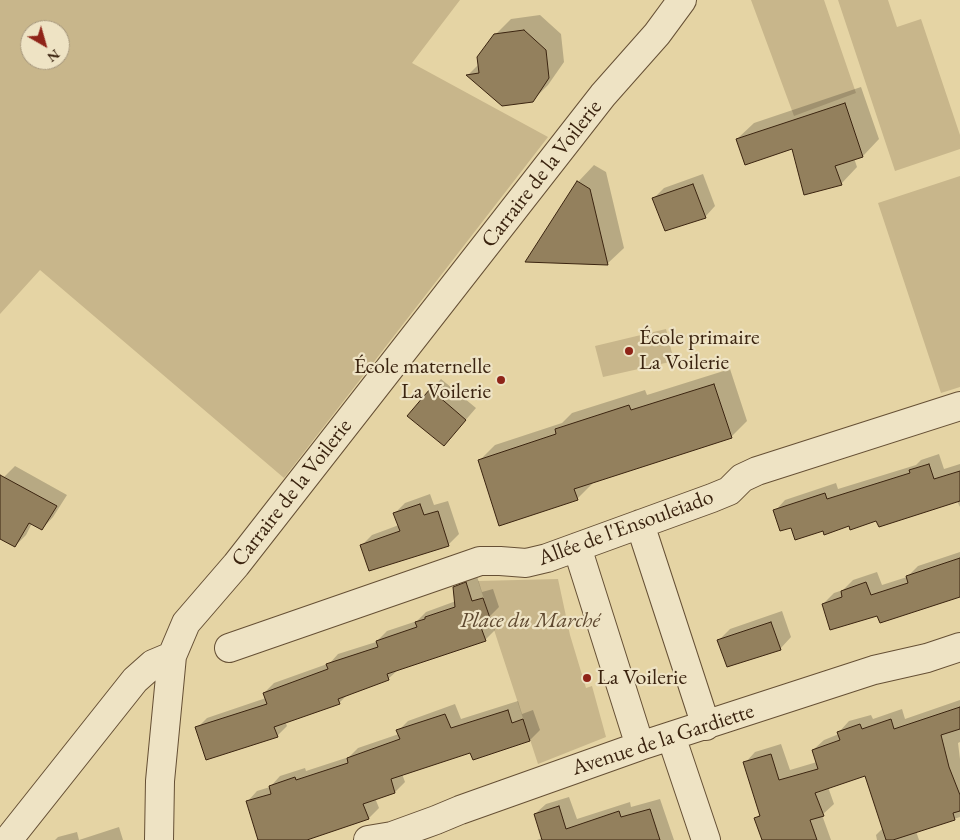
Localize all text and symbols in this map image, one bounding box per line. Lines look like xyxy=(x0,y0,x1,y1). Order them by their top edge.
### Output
north arrow xyxy=(20,20,70,70)
text: N xyxy=(44,45,64,67)
street label: Carraire de la Voilerie xyxy=(476,95,608,253)
place label: École primaire La Voilerie xyxy=(639,325,760,376)
marker: École primaire La Voilerie xyxy=(623,345,635,357)
place label: École maternelle La Voilerie xyxy=(354,354,491,406)
marker: École maternelle La Voilerie xyxy=(495,374,507,386)
street label: Carraire de la Voilerie xyxy=(226,414,358,572)
street label: Allée de l'Ensouleiado xyxy=(535,484,717,572)
park label: Place du Marché xyxy=(460,608,600,634)
place label: La Voilerie xyxy=(597,665,687,691)
marker: La Voilerie xyxy=(581,672,593,684)
street label: Avenue de la Gardiette xyxy=(569,698,757,782)

